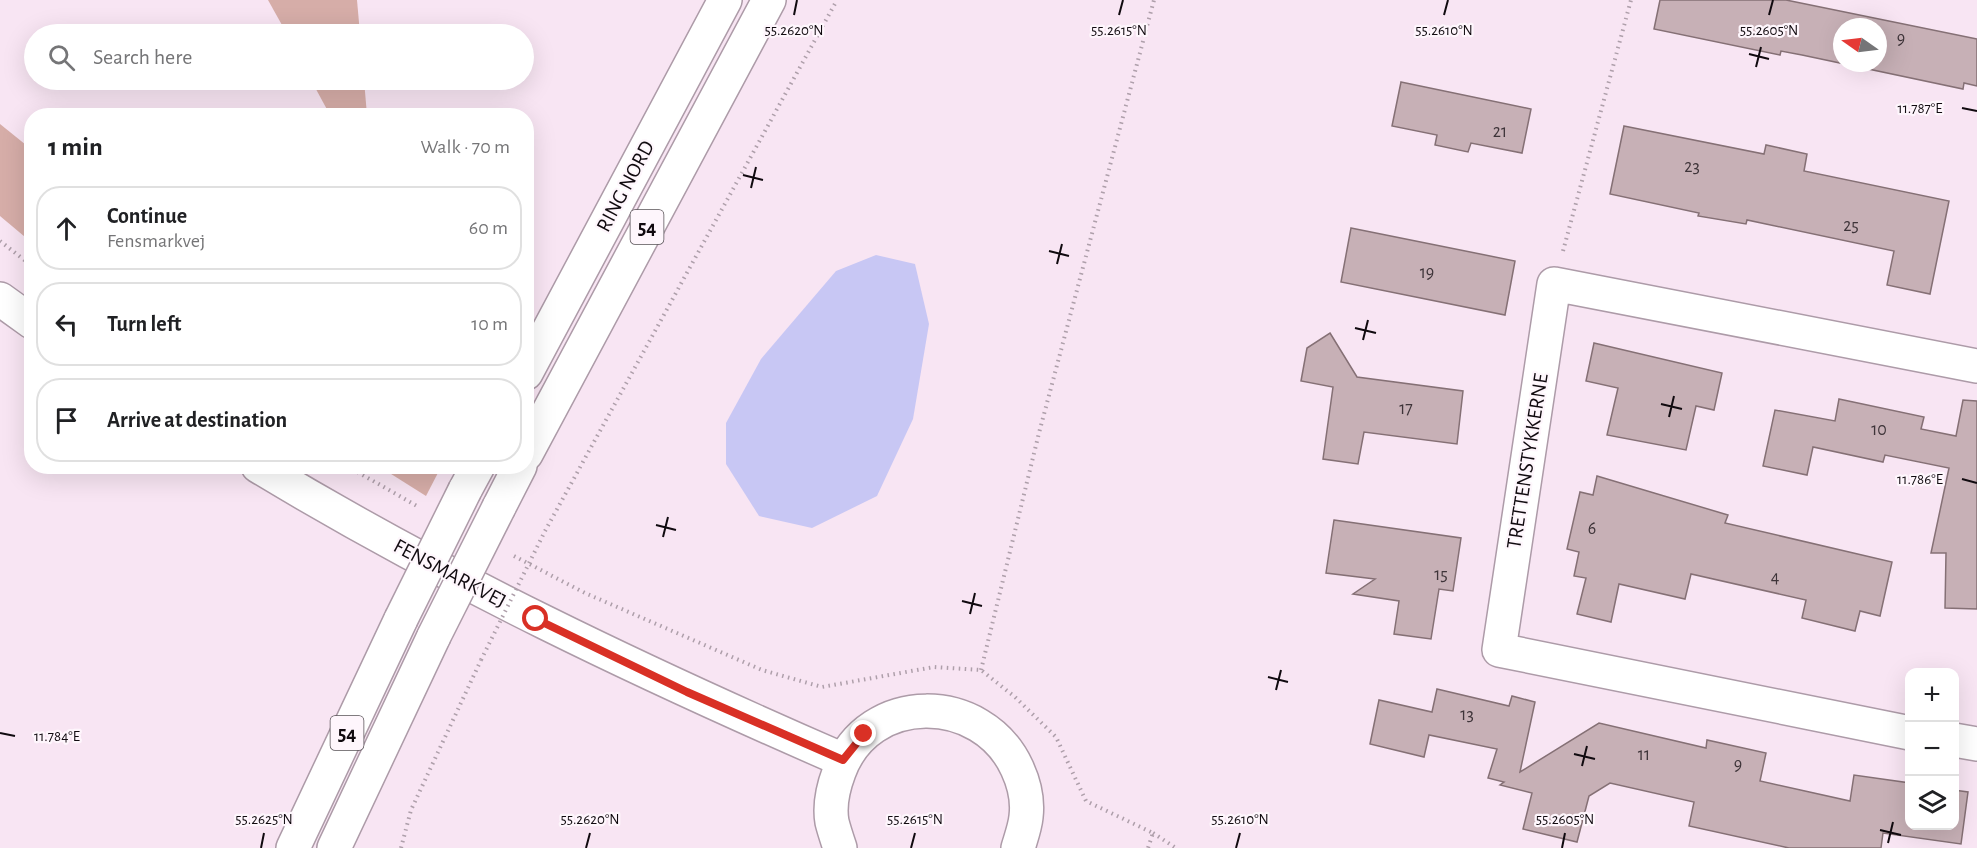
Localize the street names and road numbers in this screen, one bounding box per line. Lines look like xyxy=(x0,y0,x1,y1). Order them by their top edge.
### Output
street label: RING NORD xyxy=(593,137,658,235)
road number: 54 xyxy=(630,210,664,244)
street label: TRETTENSTYKKERNE xyxy=(1503,372,1552,550)
street label: FENSMARKVEJ xyxy=(390,535,509,612)
road number: 54 xyxy=(330,716,364,750)

